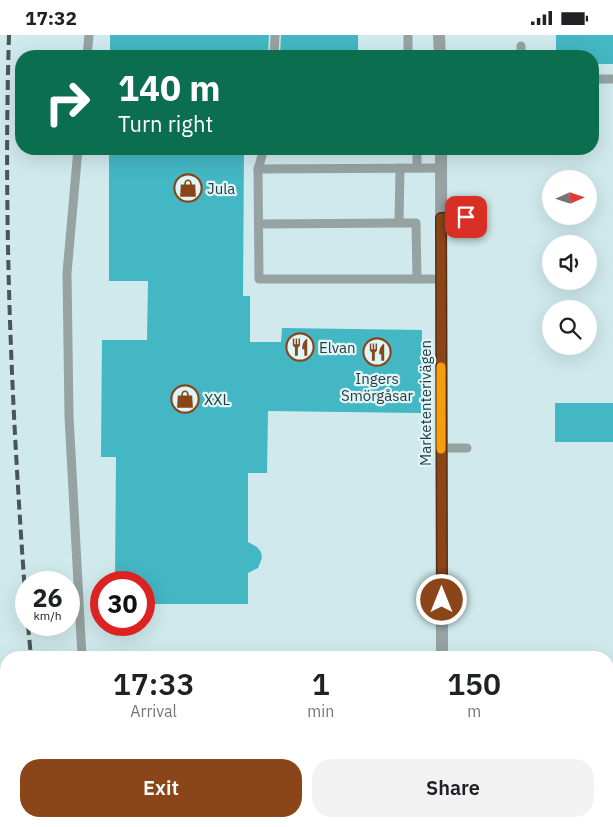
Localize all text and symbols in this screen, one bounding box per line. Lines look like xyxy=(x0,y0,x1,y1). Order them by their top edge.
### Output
text: 17:32 xyxy=(25,6,77,30)
text: 140 m xyxy=(118,65,221,111)
icon: right xyxy=(35,70,100,135)
text: Turn right xyxy=(118,109,213,138)
north arrow xyxy=(542,170,598,225)
map controls xyxy=(542,170,597,355)
shop icon: Jula xyxy=(173,173,203,203)
place label: Jula xyxy=(207,179,235,198)
pin xyxy=(445,196,487,238)
icon: arrive xyxy=(452,203,480,231)
button: sound xyxy=(542,235,597,290)
button: search xyxy=(542,300,597,355)
restaurant icon: Elvan xyxy=(285,332,315,362)
restaurant icon: Ingers Smörgåsar xyxy=(362,337,392,367)
place label: Elvan xyxy=(319,338,355,357)
street label: Marketenterivägen xyxy=(416,340,435,466)
place label: Ingers Smörgåsar xyxy=(341,369,414,405)
shop icon: XXL xyxy=(170,384,200,414)
place label: XXL xyxy=(204,390,230,409)
speed limit sign: 30 xyxy=(90,571,155,636)
position arrow xyxy=(415,573,467,625)
text: 26 xyxy=(32,581,63,614)
text: km/h xyxy=(33,608,62,623)
text: 17:33 xyxy=(113,664,194,703)
text: 1 xyxy=(312,664,330,703)
text: 150 xyxy=(447,664,501,703)
text: Arrival xyxy=(130,701,177,721)
text: min xyxy=(307,701,334,721)
text: m xyxy=(467,701,481,721)
button: Exit xyxy=(20,759,302,817)
button: Share xyxy=(312,759,594,817)

